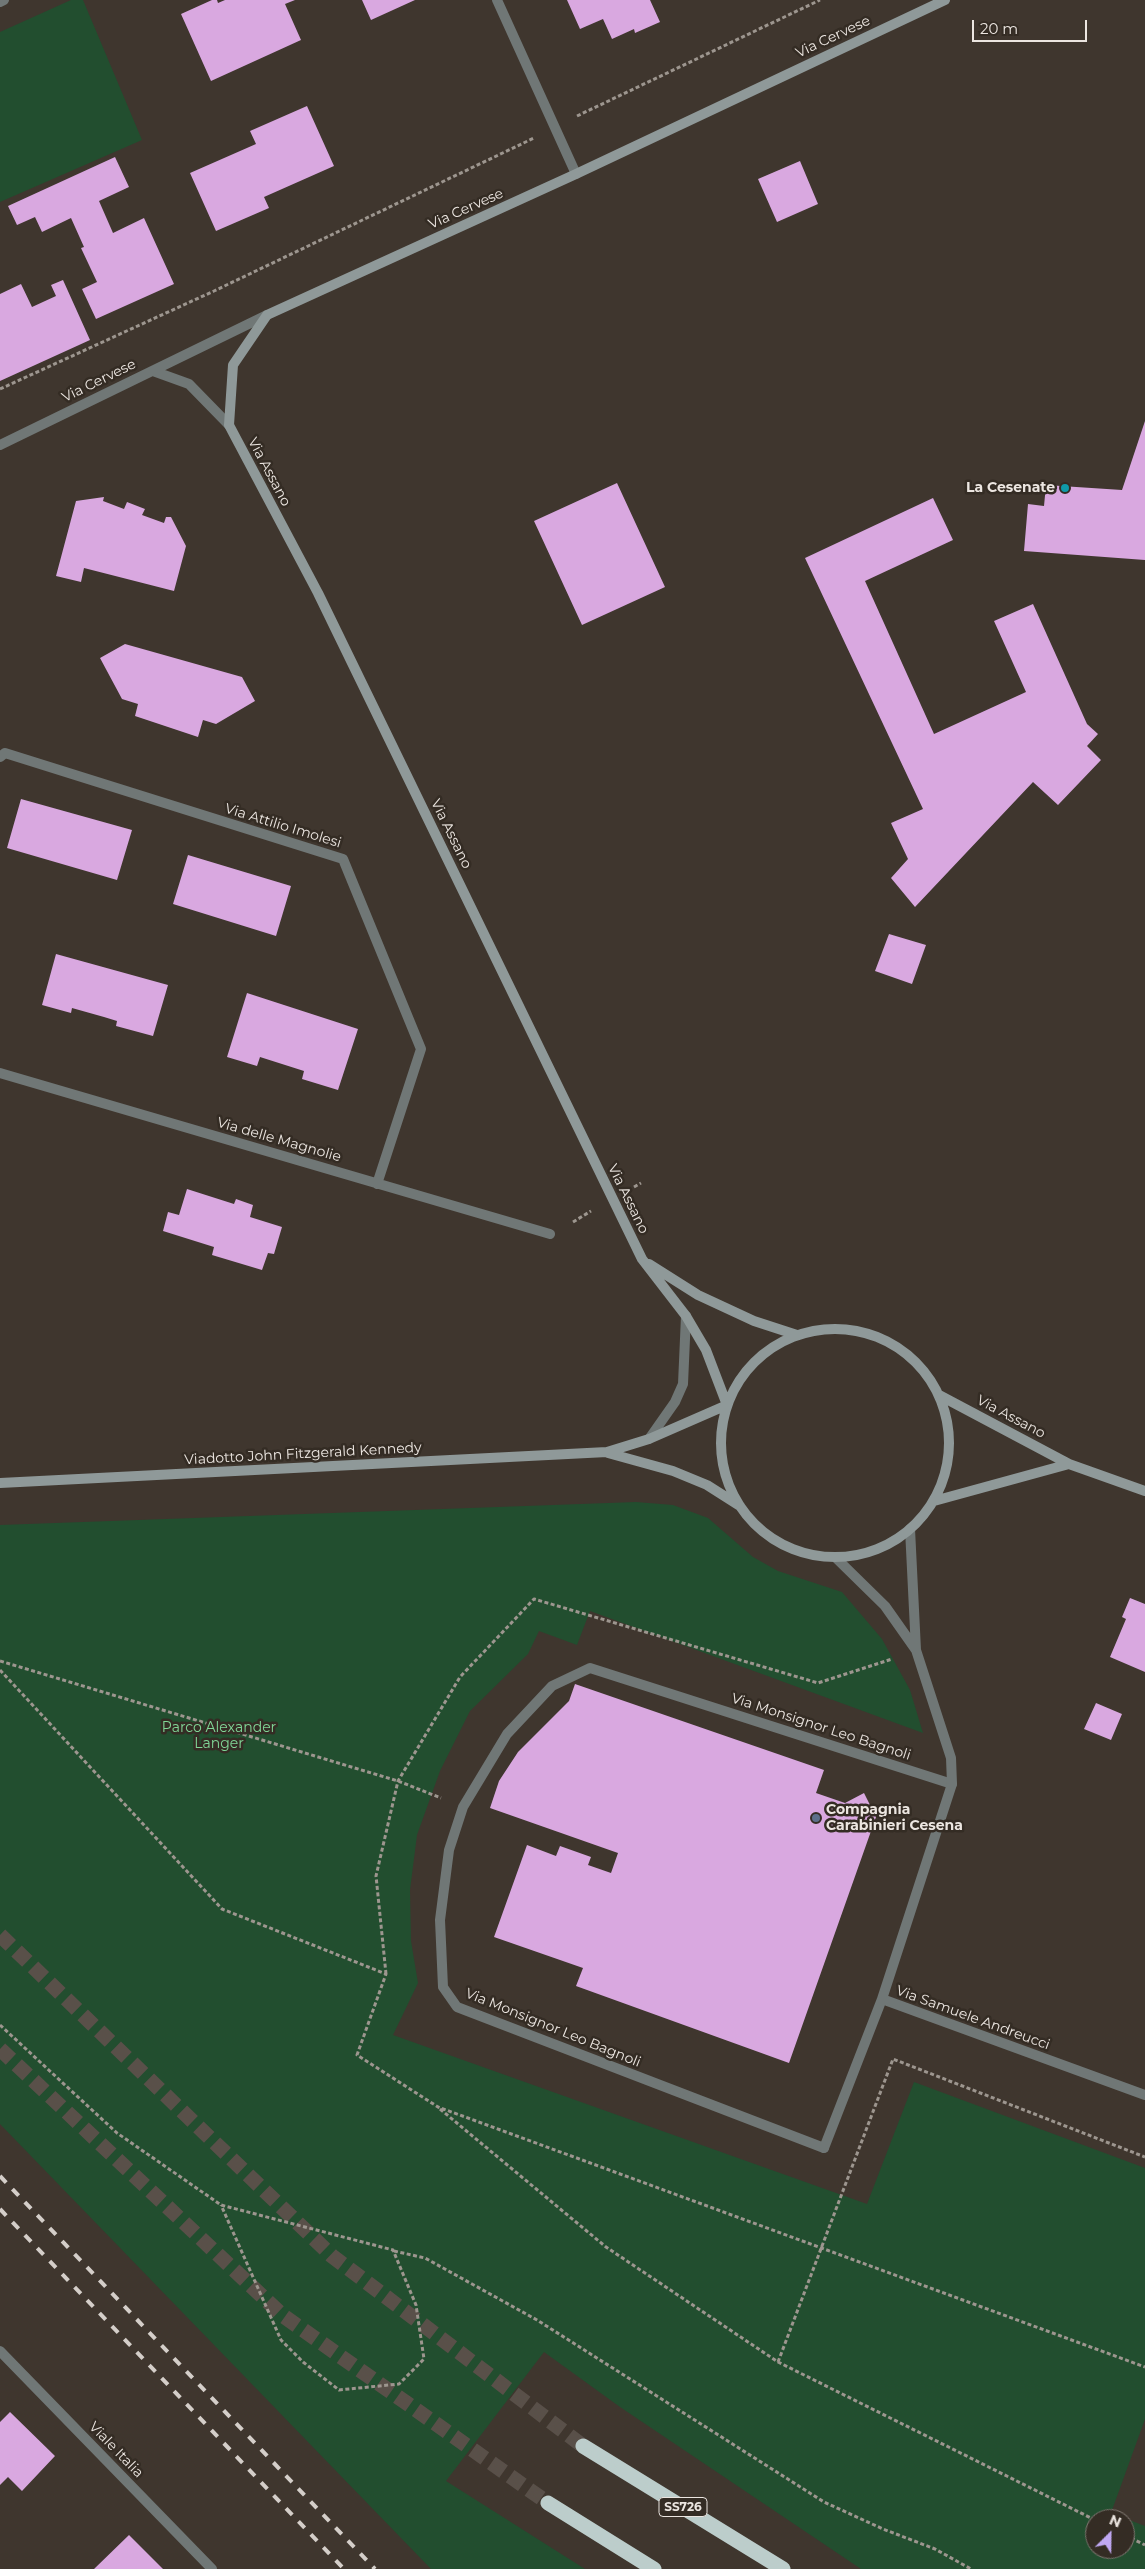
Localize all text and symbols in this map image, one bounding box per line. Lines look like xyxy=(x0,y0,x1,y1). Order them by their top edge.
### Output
scale bar xyxy=(975,10,1090,42)
street label: Via Cervese xyxy=(793,12,873,62)
text: 20 m xyxy=(980,19,1018,38)
street label: Via Cervese xyxy=(426,185,506,233)
street label: Via Cervese xyxy=(59,356,139,406)
street label: Via Assano xyxy=(244,435,294,509)
place label: La Cesenate xyxy=(966,480,1055,496)
marker: La Cesenate xyxy=(1059,482,1071,494)
street label: Via Assano xyxy=(427,796,475,872)
street label: Via Attilio Imolesi xyxy=(223,800,343,852)
street label: Via delle Magnolie xyxy=(215,1114,343,1166)
street label: Via Assano xyxy=(604,1161,652,1237)
street label: Via Assano xyxy=(974,1392,1048,1442)
street label: Viadotto John Fitzgerald Kennedy xyxy=(184,1439,422,1469)
street label: Via Monsignor Leo Bagnoli xyxy=(729,1690,913,1764)
park label: Parco Alexander Langer xyxy=(162,1720,276,1752)
place label: Compagnia Carabinieri Cesena xyxy=(826,1802,963,1834)
marker: Compagnia Carabinieri Cesena xyxy=(810,1812,822,1824)
street label: Via Samuele Andreucci xyxy=(894,1982,1052,2054)
street label: Via Monsignor Leo Bagnoli xyxy=(463,1985,643,2071)
street label: Viale Italia xyxy=(85,2419,147,2481)
road number: SS726 xyxy=(659,2498,707,2516)
north arrow xyxy=(1085,2509,1135,2559)
text: N xyxy=(1107,2511,1124,2532)

